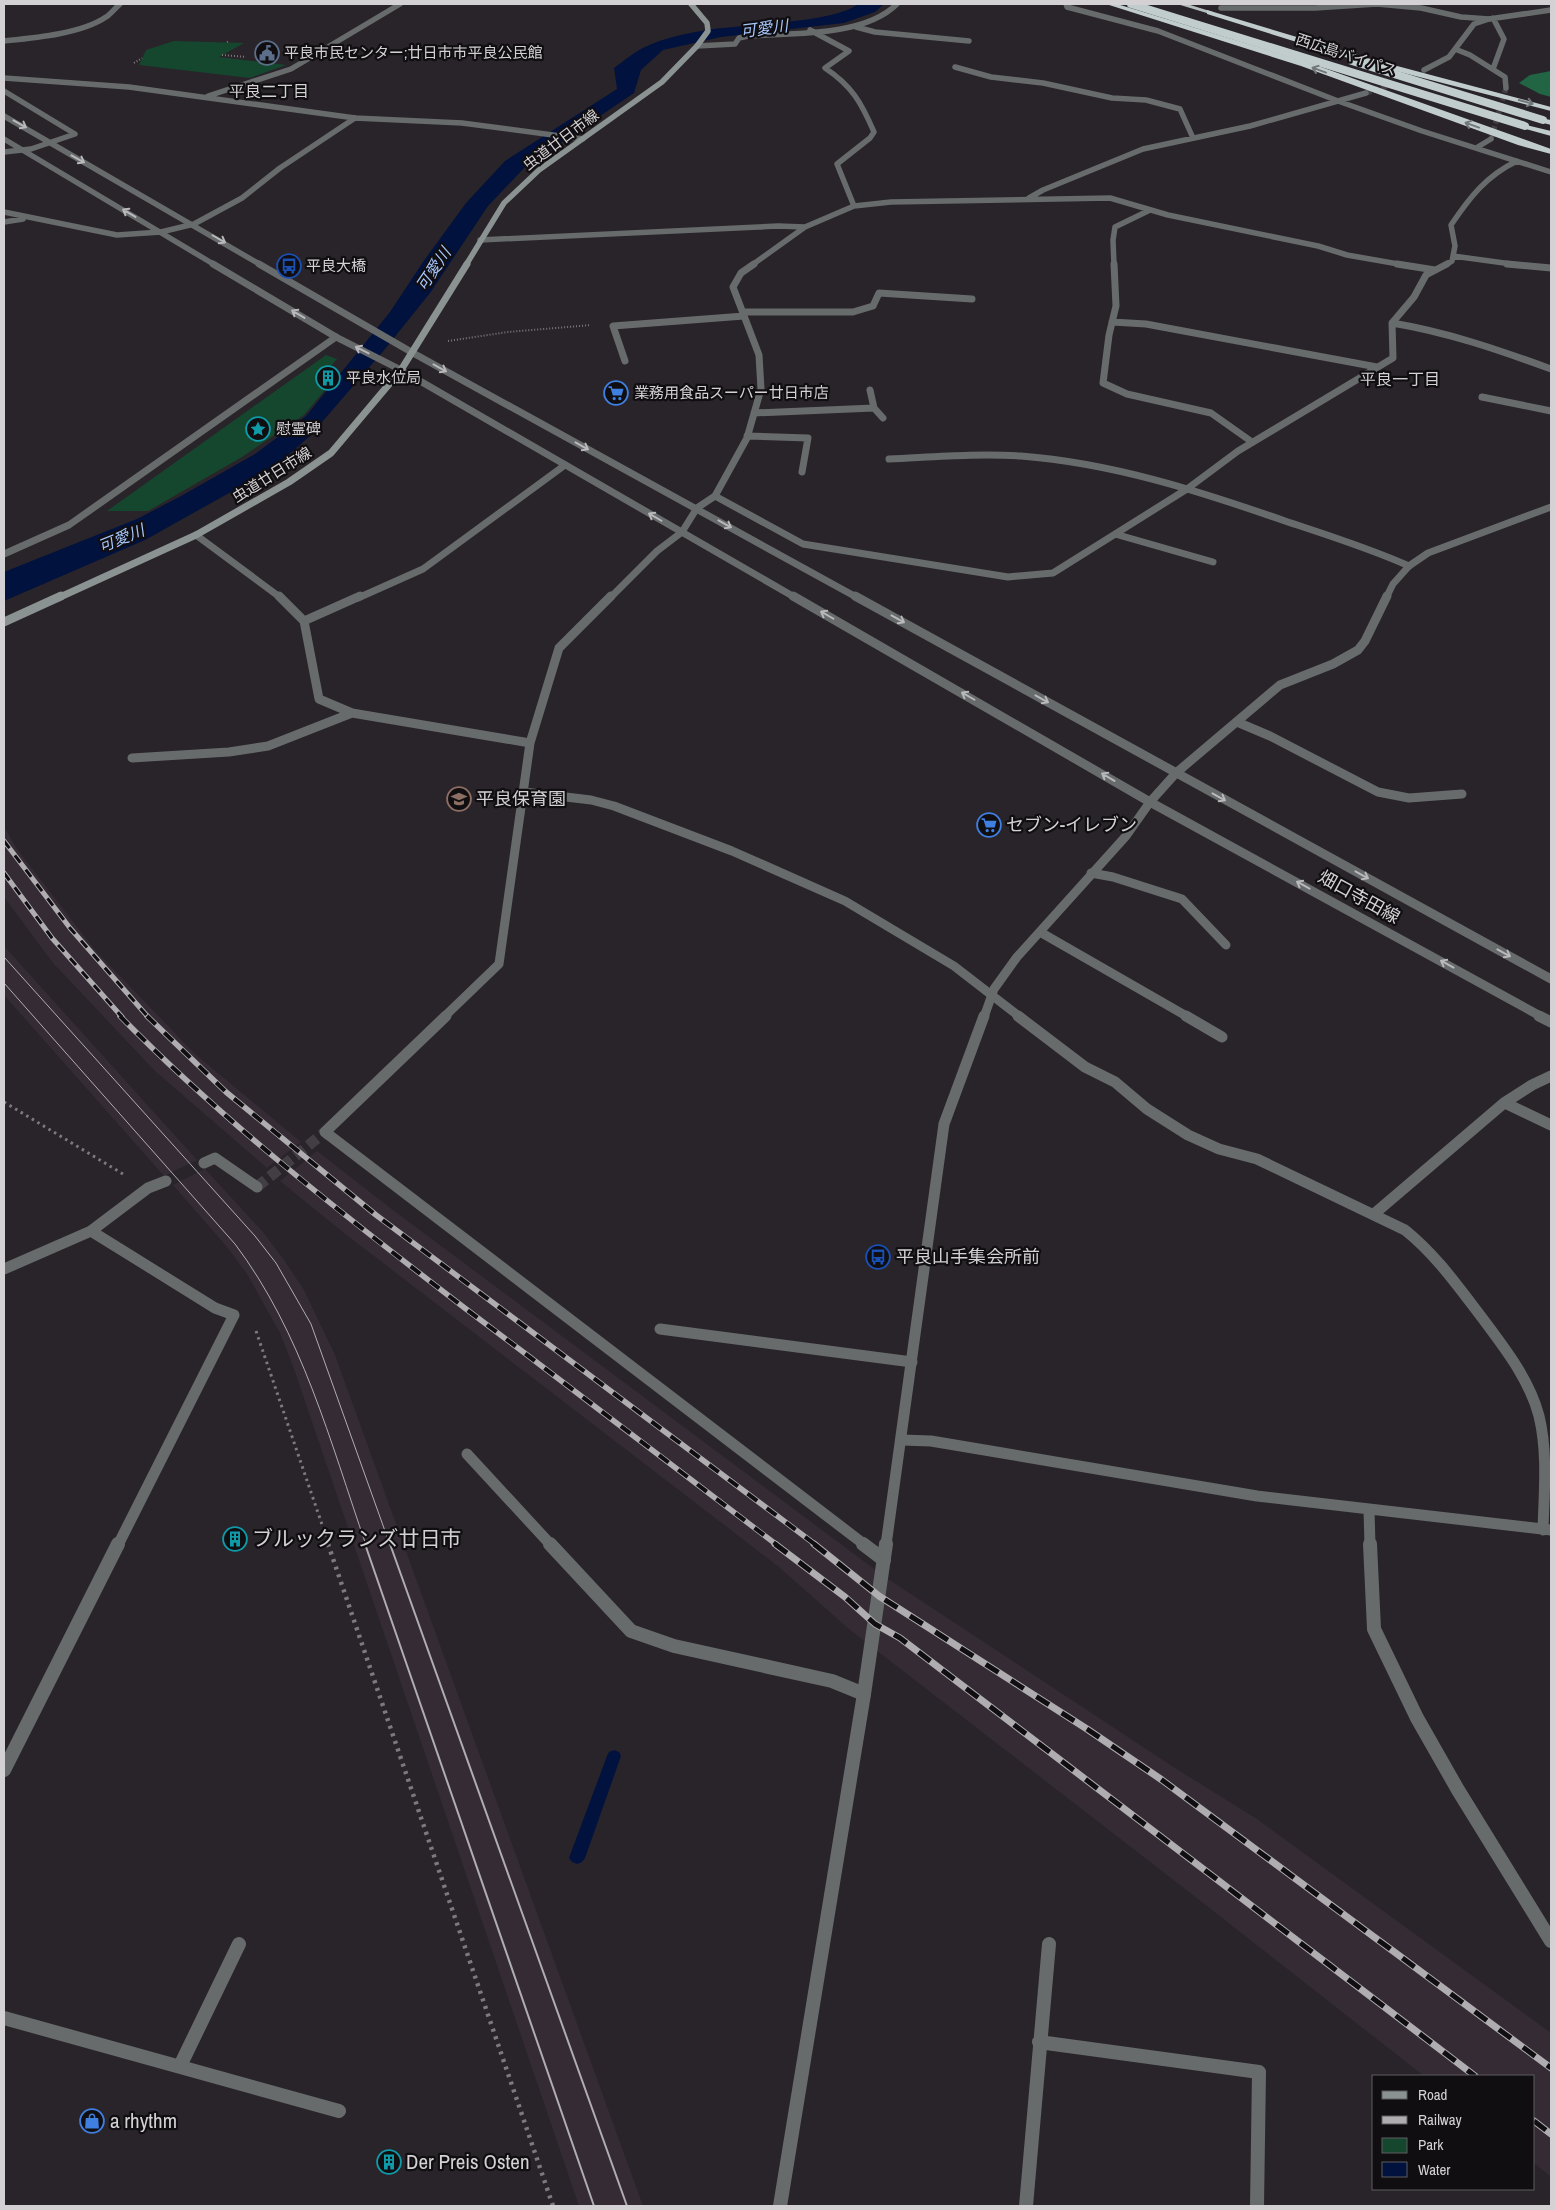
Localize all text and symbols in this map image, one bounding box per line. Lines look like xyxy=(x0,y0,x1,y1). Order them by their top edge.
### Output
water label: 可愛川 xyxy=(739,14,791,42)
street label: 西広島バイパス xyxy=(1293,28,1399,81)
public building icon: 平良市民センター;廿日市市平良公民館 xyxy=(254,40,280,66)
place label: 平良市民センター;廿日市市平良公民館 xyxy=(284,42,542,63)
one-way arrow xyxy=(1312,65,1327,74)
district label: 平良二丁目 xyxy=(229,80,309,102)
one-way arrow xyxy=(1517,98,1533,108)
street label: 虫道廿日市線 xyxy=(518,104,603,175)
one-way arrow xyxy=(12,120,27,130)
one-way arrow xyxy=(1465,120,1480,129)
one-way arrow xyxy=(70,154,84,164)
one-way arrow xyxy=(122,208,136,218)
one-way arrow xyxy=(211,234,226,244)
water label: 可愛川 xyxy=(410,241,457,295)
bus stop icon: 平良大橋 xyxy=(276,253,302,279)
place label: 平良大橋 xyxy=(306,255,366,276)
one-way arrow xyxy=(292,309,306,319)
one-way arrow xyxy=(355,345,370,354)
one-way arrow xyxy=(432,363,447,373)
building icon: 平良水位局 xyxy=(315,365,341,391)
place label: 平良水位局 xyxy=(346,367,421,388)
district label: 平良一丁目 xyxy=(1360,368,1440,390)
supermarket icon: 業務用食品スーパー廿日市店 xyxy=(603,380,629,406)
place label: 業務用食品スーパー廿日市店 xyxy=(634,382,829,403)
place icon: 慰霊碑 xyxy=(245,416,271,442)
place label: 慰霊碑 xyxy=(276,418,321,439)
one-way arrow xyxy=(575,441,590,451)
street label: 虫道廿日市線 xyxy=(228,442,315,507)
one-way arrow xyxy=(649,511,663,521)
water label: 可愛川 xyxy=(95,518,149,557)
one-way arrow xyxy=(717,520,732,529)
one-way arrow xyxy=(820,610,834,620)
one-way arrow xyxy=(890,615,904,625)
one-way arrow xyxy=(960,691,975,701)
one-way arrow xyxy=(1035,695,1049,705)
one-way arrow xyxy=(1102,772,1116,782)
school or university icon: 平良保育園 xyxy=(446,786,472,812)
place label: 平良保育園 xyxy=(476,786,566,811)
one-way arrow xyxy=(1211,793,1226,802)
supermarket icon: セブン-イレブン xyxy=(976,812,1002,838)
place label: セブン-イレブン xyxy=(1006,812,1137,837)
street label: 畑口寺田線 xyxy=(1314,864,1405,929)
one-way arrow xyxy=(1354,870,1369,880)
one-way arrow xyxy=(1296,879,1310,889)
one-way arrow xyxy=(1496,949,1511,958)
one-way arrow xyxy=(1441,959,1455,969)
bus stop icon: 平良山手集会所前 xyxy=(865,1244,891,1270)
place label: 平良山手集会所前 xyxy=(896,1244,1040,1269)
place label: ブルックランズ廿日市 xyxy=(252,1524,462,1553)
building icon: ブルックランズ廿日市 xyxy=(222,1526,248,1552)
legend xyxy=(1372,2075,1535,2190)
text: Road xyxy=(1418,2084,1447,2105)
place label: a rhythm xyxy=(110,2106,177,2135)
shop icon: a rhythm xyxy=(79,2108,105,2134)
text: Railway xyxy=(1418,2109,1463,2130)
text: Park xyxy=(1418,2134,1444,2155)
place label: Der Preis Osten xyxy=(406,2147,529,2176)
building icon: Der Preis Osten xyxy=(376,2149,402,2175)
text: Water xyxy=(1418,2159,1450,2180)

